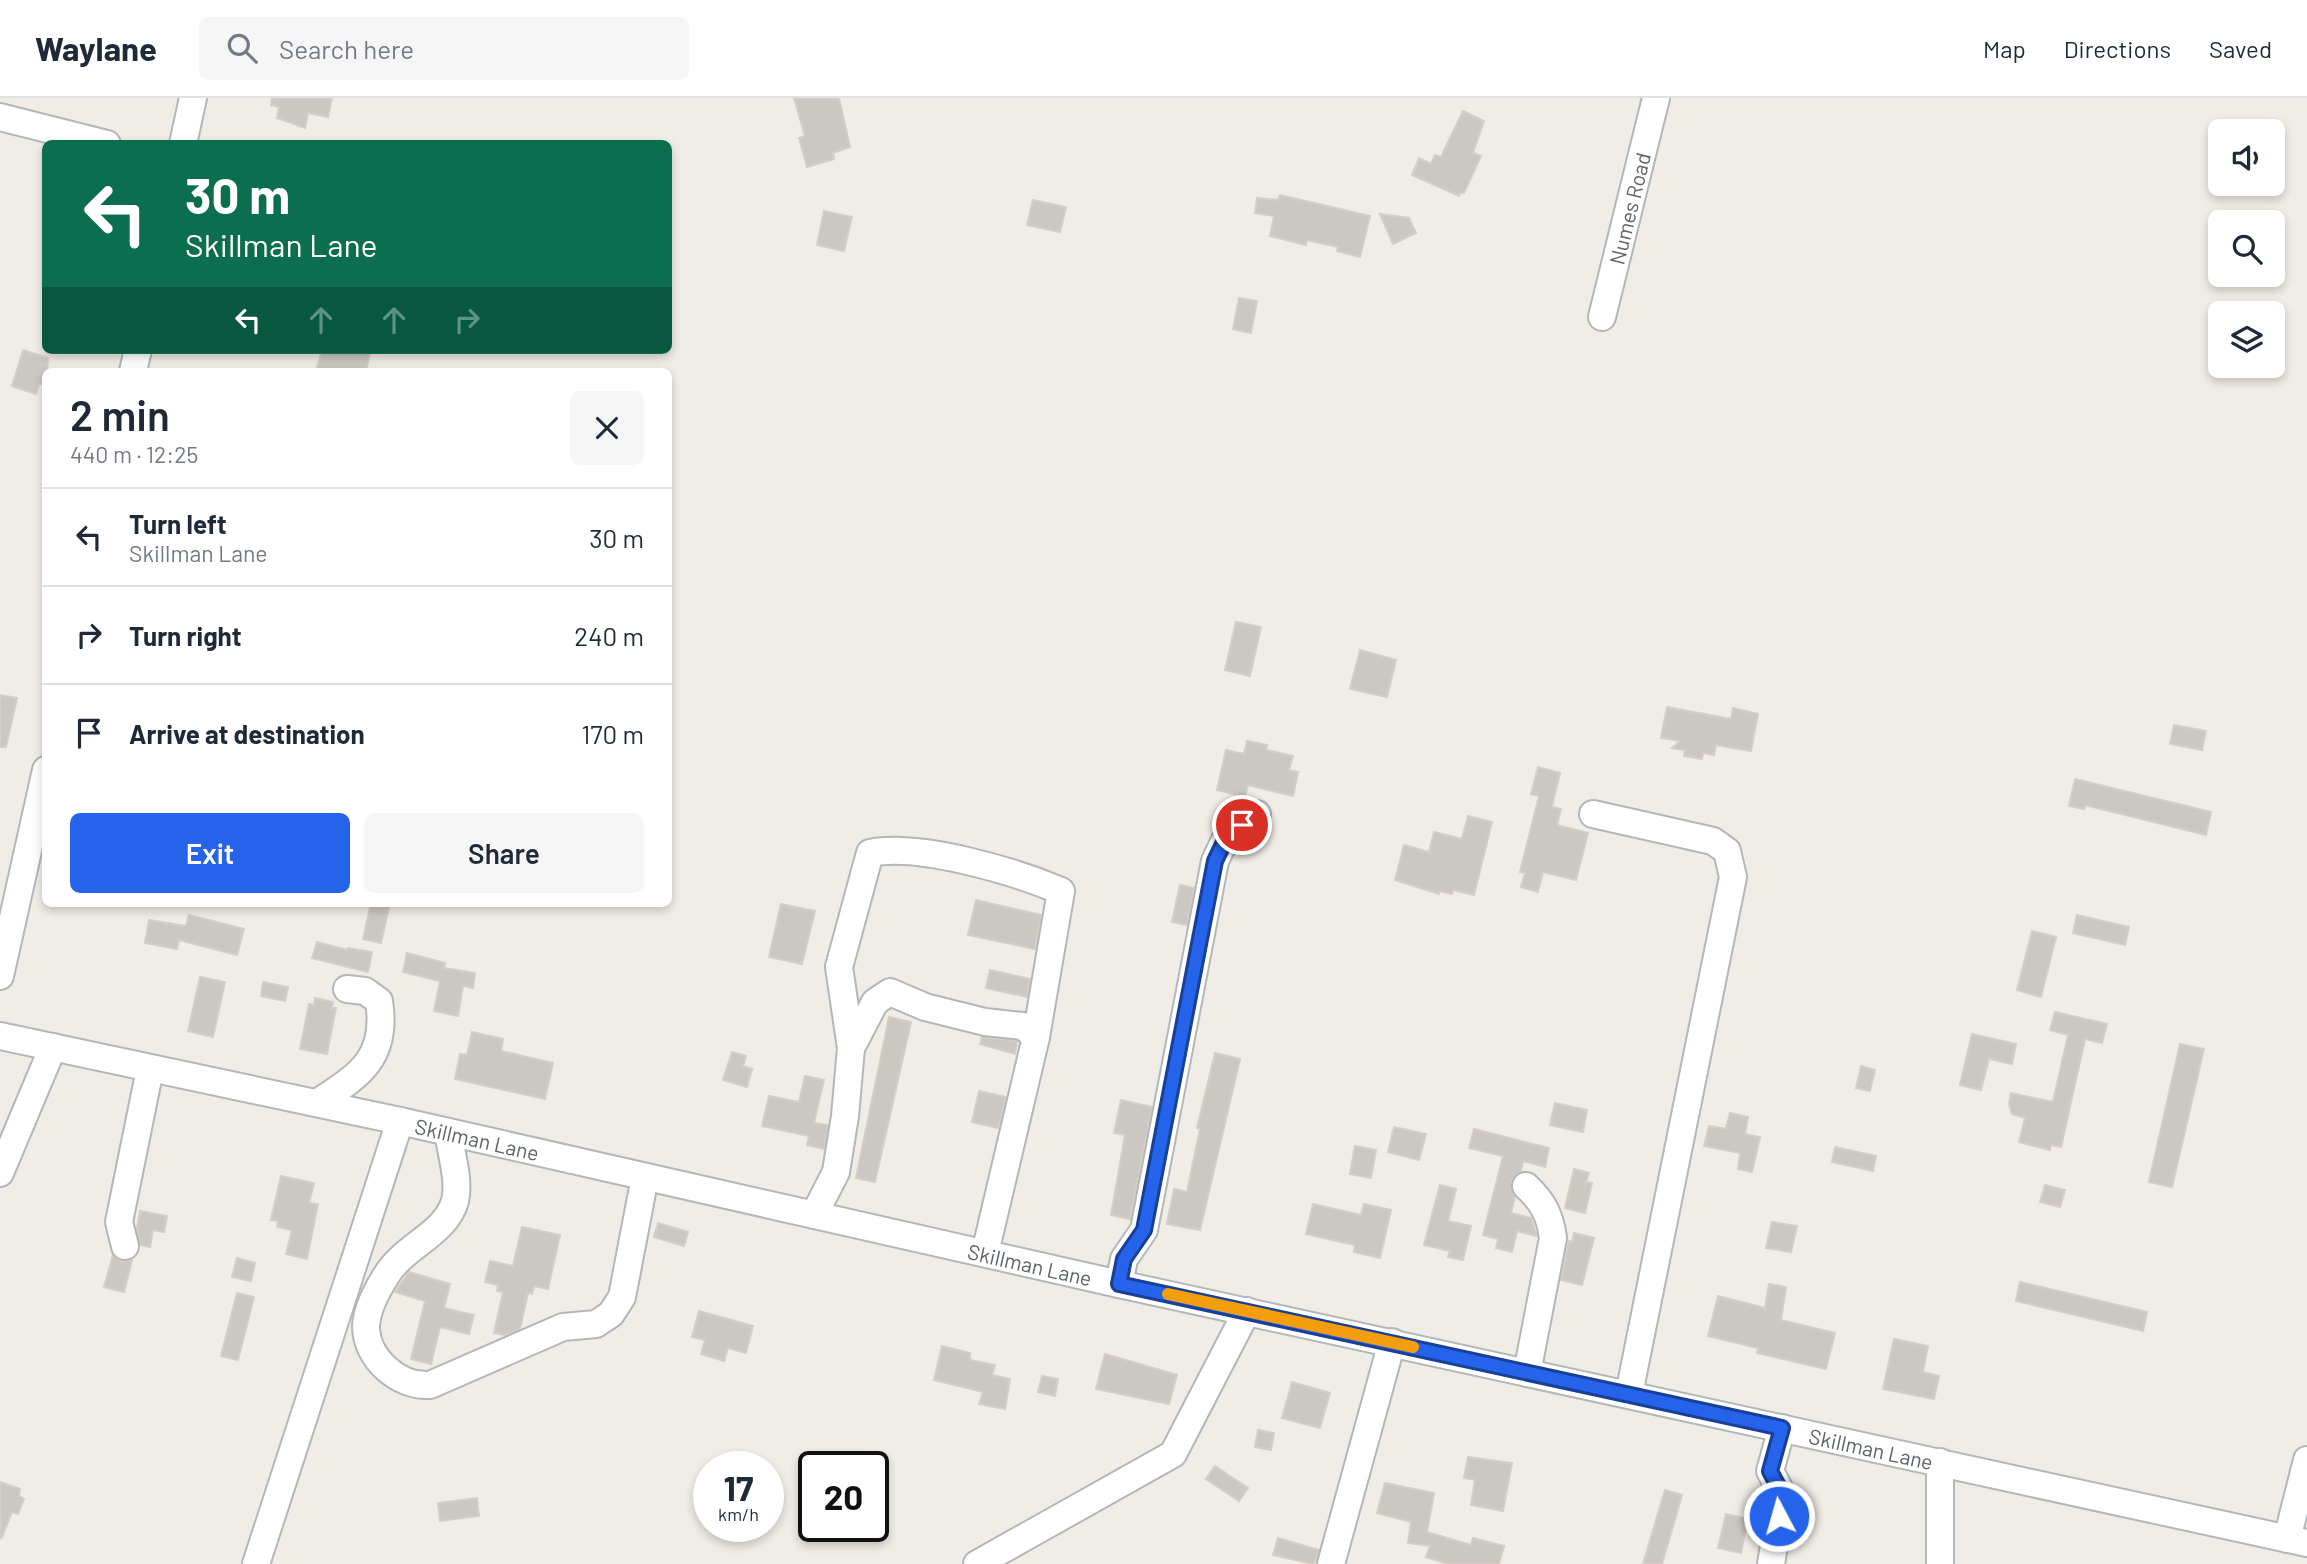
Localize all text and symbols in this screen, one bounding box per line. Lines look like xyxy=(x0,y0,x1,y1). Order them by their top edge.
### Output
search box xyxy=(199,17,689,80)
text: Waylane xyxy=(35,28,157,68)
icon: search xyxy=(223,29,261,67)
text: Search here xyxy=(279,33,414,64)
text: Map xyxy=(1983,34,2026,63)
text: Directions xyxy=(2064,34,2171,63)
text: Saved xyxy=(2209,34,2272,63)
map controls xyxy=(2208,119,2285,378)
button: sound xyxy=(2208,119,2285,196)
street label: Numes Road xyxy=(1603,150,1655,267)
text: 30 m xyxy=(185,165,290,224)
icon: left xyxy=(70,168,161,259)
button: search xyxy=(2208,210,2285,287)
text: Skillman Lane xyxy=(185,225,378,263)
icon: left xyxy=(229,301,267,339)
icon: ahead xyxy=(302,301,340,339)
icon: ahead xyxy=(375,301,413,339)
icon: right xyxy=(448,301,486,339)
button: layers xyxy=(2208,301,2285,378)
text: 2 min xyxy=(70,389,170,439)
button: close xyxy=(570,391,644,465)
text: 440 m · 12:25 xyxy=(70,440,198,468)
text: Turn left xyxy=(129,508,227,539)
icon: left xyxy=(70,518,108,556)
text: 30 m xyxy=(589,522,644,553)
text: Skillman Lane xyxy=(129,539,267,567)
icon: right xyxy=(70,616,108,654)
text: Turn right xyxy=(129,620,242,651)
text: 240 m xyxy=(574,620,644,651)
icon: arrive xyxy=(70,714,108,752)
text: Arrive at destination xyxy=(129,718,365,749)
text: 170 m xyxy=(581,718,644,749)
pin xyxy=(1212,795,1272,855)
icon: arrive xyxy=(1223,806,1261,844)
button: Exit xyxy=(70,813,350,893)
button: Share xyxy=(364,813,644,893)
street label: Skillman Lane xyxy=(413,1112,542,1165)
street label: Skillman Lane xyxy=(966,1238,1095,1290)
street label: Skillman Lane xyxy=(1807,1422,1936,1474)
speed limit sign: 20 xyxy=(798,1451,889,1542)
text: 17 xyxy=(724,1466,753,1508)
position arrow xyxy=(1742,1479,1816,1553)
text: km/h xyxy=(718,1503,759,1525)

